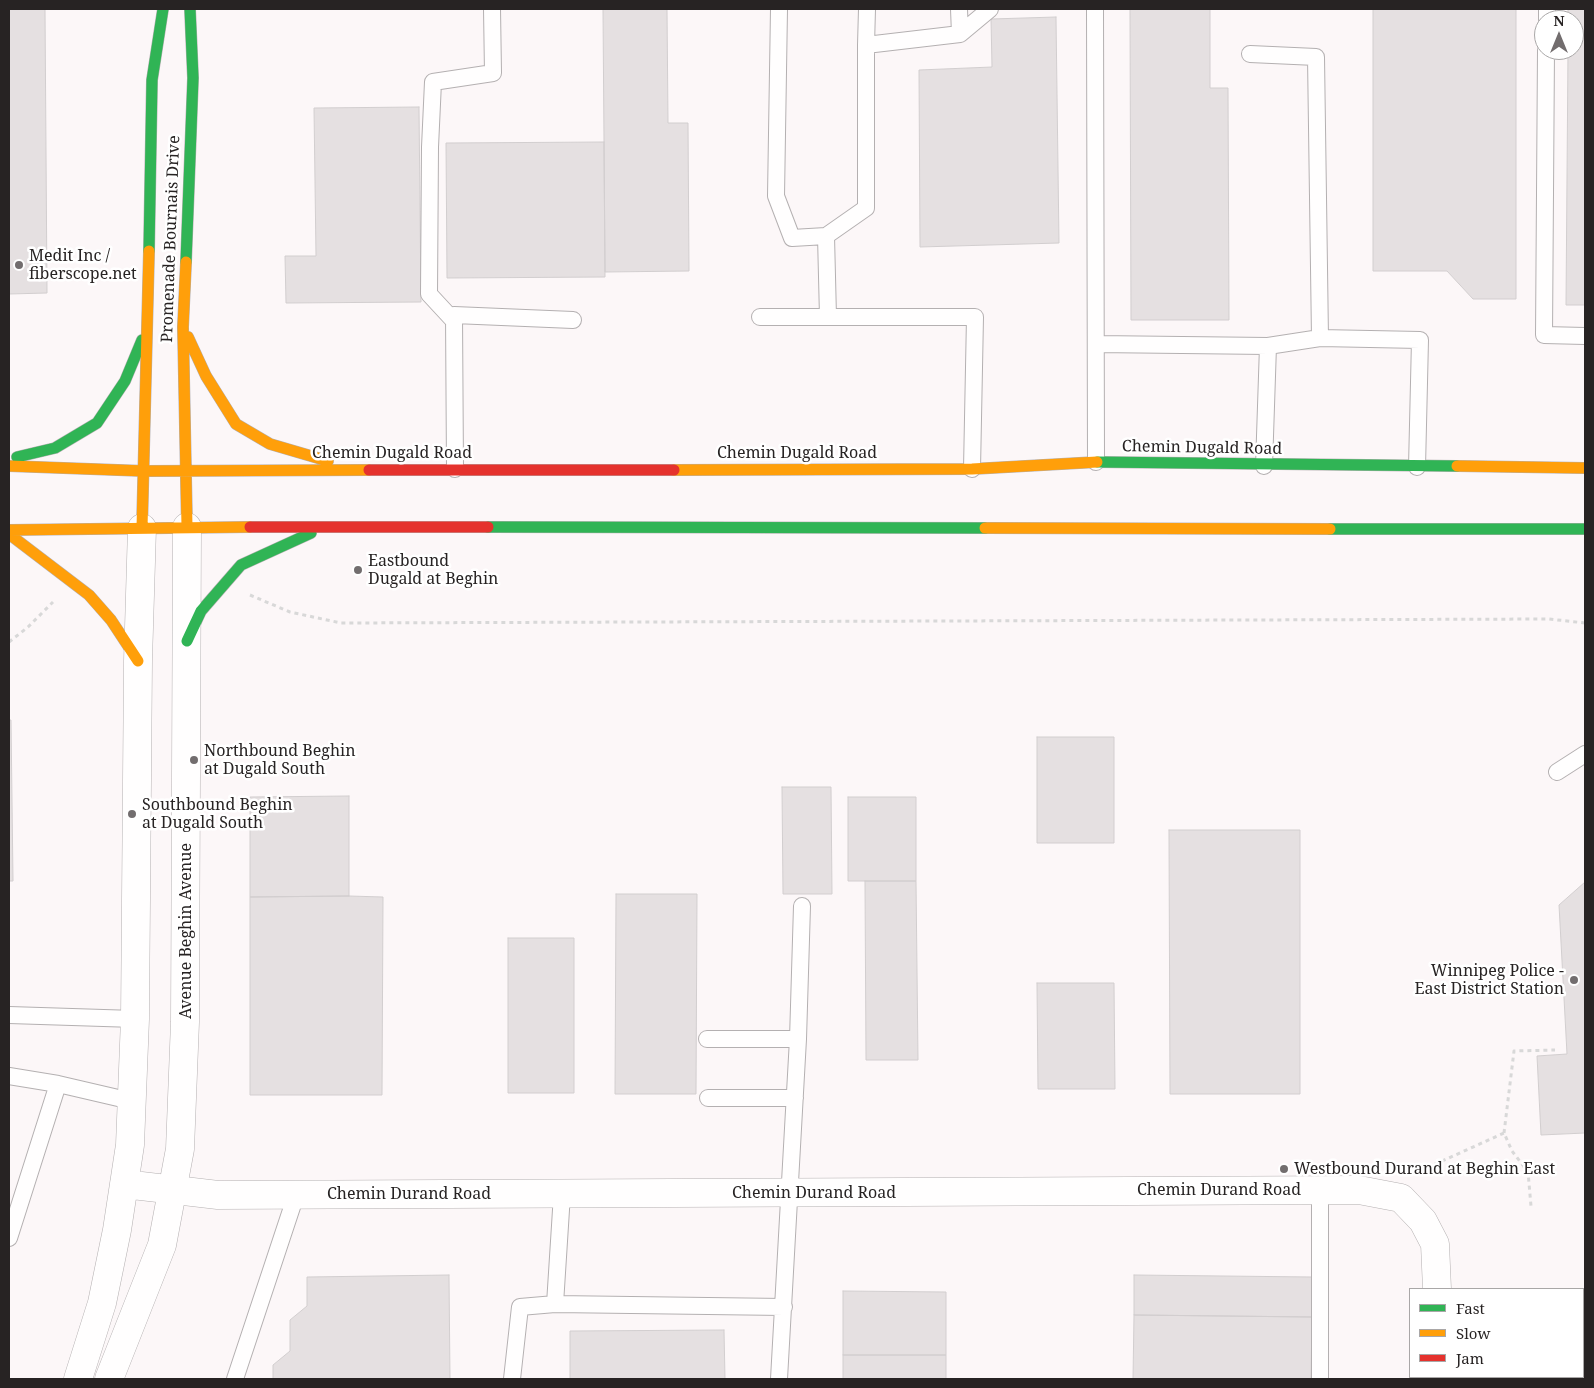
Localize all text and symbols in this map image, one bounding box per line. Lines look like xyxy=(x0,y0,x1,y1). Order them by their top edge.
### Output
north arrow xyxy=(1534,10,1584,60)
text: N xyxy=(1553,11,1565,30)
street label: Promenade Bournais Drive xyxy=(158,135,184,343)
place label: Medit Inc / fiberscope.net xyxy=(29,246,137,284)
marker: Medit Inc / fiberscope.net xyxy=(13,259,25,271)
street label: Chemin Dugald Road xyxy=(1122,437,1282,459)
street label: Chemin Dugald Road xyxy=(312,443,472,463)
street label: Chemin Dugald Road xyxy=(717,443,877,463)
place label: Eastbound Dugald at Beghin xyxy=(368,551,498,589)
marker: Eastbound Dugald at Beghin xyxy=(352,564,364,576)
place label: Northbound Beghin at Dugald South xyxy=(204,741,356,779)
marker: Northbound Beghin at Dugald South xyxy=(188,754,200,766)
place label: Southbound Beghin at Dugald South xyxy=(142,795,293,833)
marker: Southbound Beghin at Dugald South xyxy=(126,808,138,820)
street label: Avenue Beghin Avenue xyxy=(176,843,196,1019)
place label: Winnipeg Police - East District Station xyxy=(1414,961,1564,999)
marker: Winnipeg Police - East District Station xyxy=(1568,974,1580,986)
place label: Westbound Durand at Beghin East xyxy=(1294,1159,1555,1179)
marker: Westbound Durand at Beghin East xyxy=(1278,1163,1290,1175)
street label: Chemin Durand Road xyxy=(1137,1180,1301,1200)
street label: Chemin Durand Road xyxy=(732,1183,896,1203)
street label: Chemin Durand Road xyxy=(327,1184,491,1204)
legend xyxy=(1409,1288,1584,1378)
text: Fast xyxy=(1456,1298,1485,1318)
text: Slow xyxy=(1456,1323,1490,1343)
text: Jam xyxy=(1456,1348,1484,1368)

